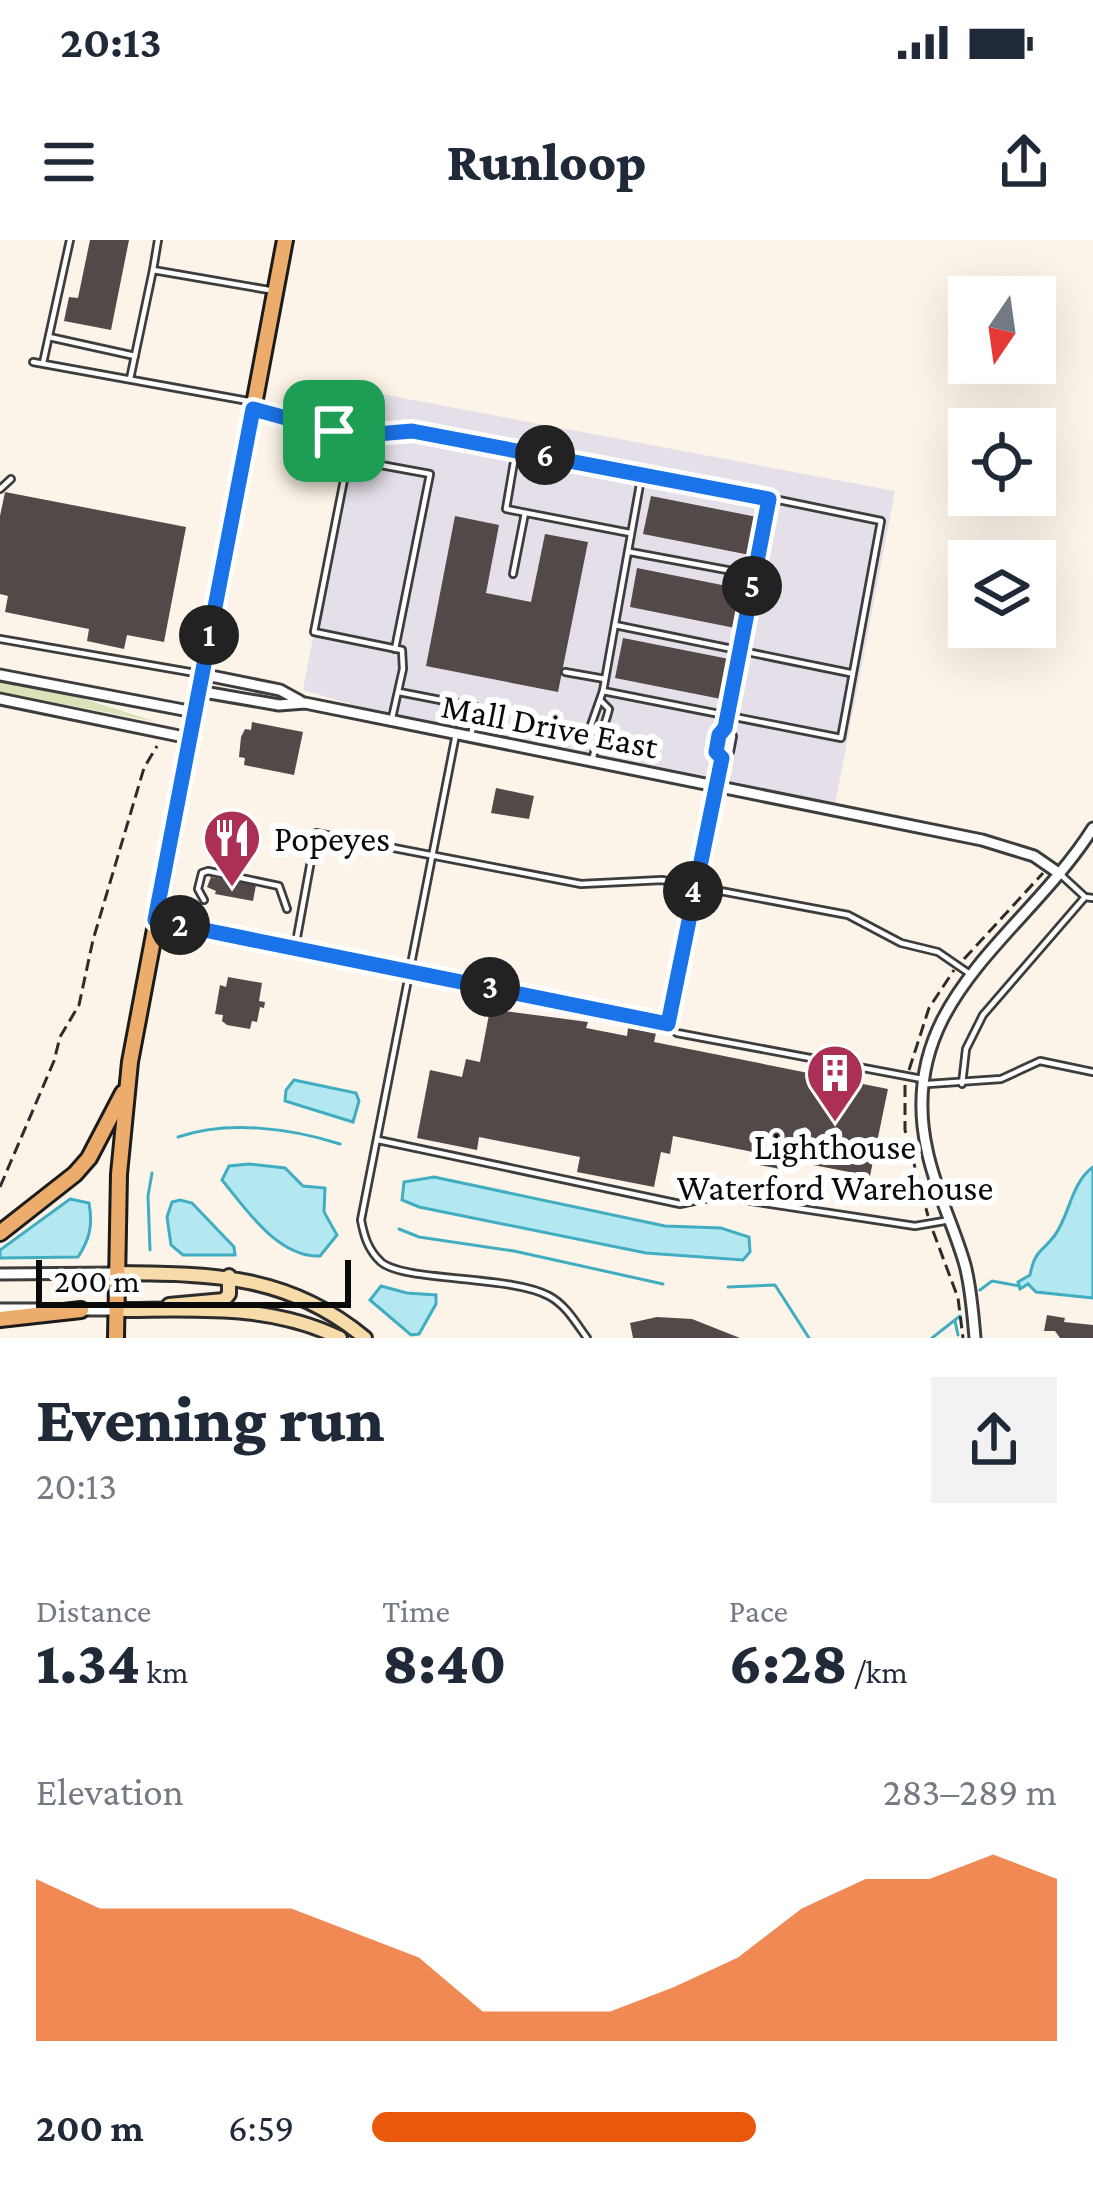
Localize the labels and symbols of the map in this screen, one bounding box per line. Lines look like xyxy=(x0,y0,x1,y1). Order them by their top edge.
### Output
north arrow xyxy=(948,276,1056,384)
pin xyxy=(283,380,385,482)
pin: 6 xyxy=(515,425,575,485)
pin: 5 xyxy=(722,556,782,616)
pin: 1 xyxy=(179,605,239,665)
street label: Mall Drive East xyxy=(438,685,662,767)
restaurant icon: Popeyes xyxy=(201,807,263,889)
place label: Popeyes xyxy=(274,819,390,859)
pin: 4 xyxy=(663,861,723,921)
pin: 2 xyxy=(150,895,210,955)
pin: 3 xyxy=(460,957,520,1017)
building icon: Lighthouse Waterford Warehouse xyxy=(804,1042,866,1124)
place label: Lighthouse Waterford Warehouse xyxy=(677,1127,993,1208)
scale bar xyxy=(36,1254,351,1307)

